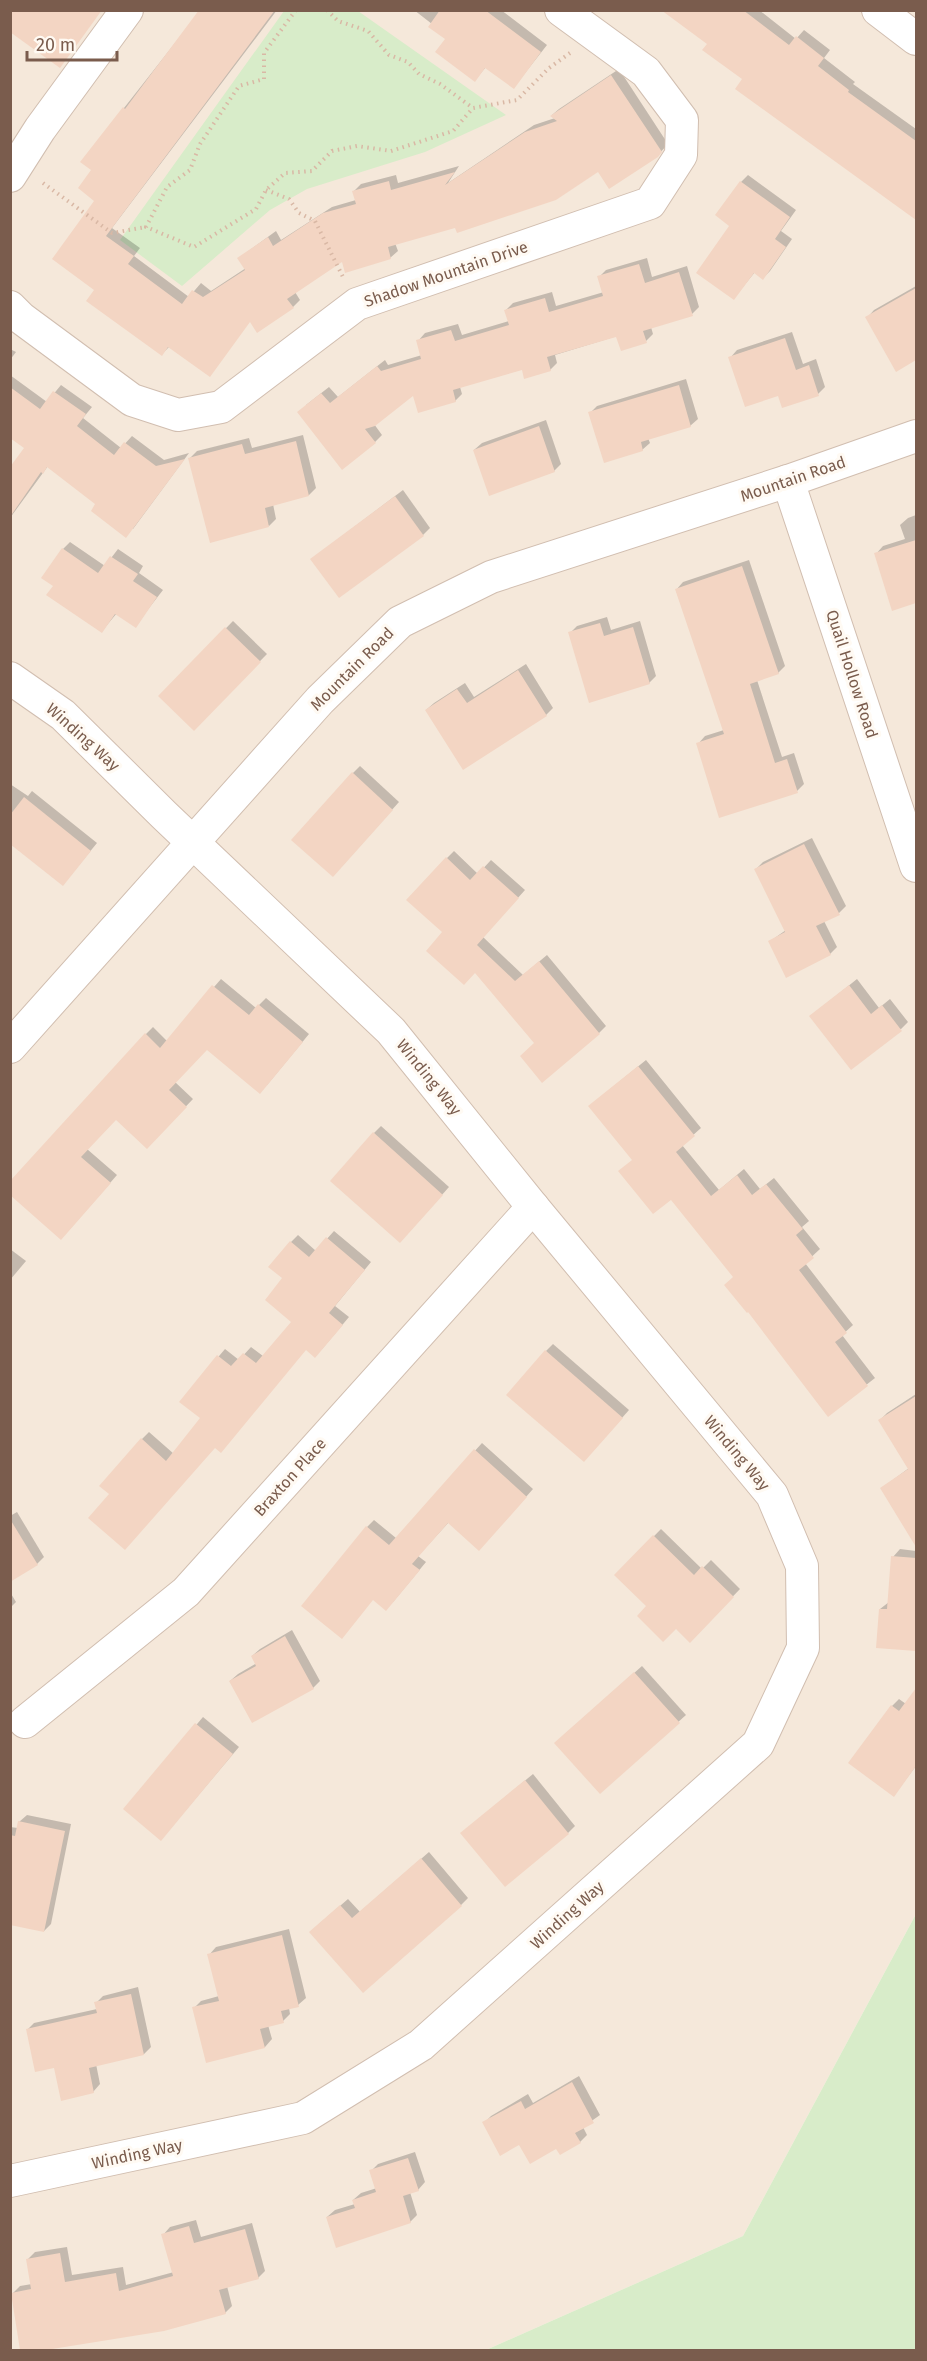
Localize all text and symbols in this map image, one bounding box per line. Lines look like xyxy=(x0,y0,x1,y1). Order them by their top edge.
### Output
scale bar xyxy=(27,24,117,62)
text: 20 m xyxy=(36,34,75,56)
street label: Shadow Mountain Drive xyxy=(362,237,530,311)
street label: Mountain Road xyxy=(738,452,848,506)
street label: Quail Hollow Road xyxy=(822,607,882,741)
street label: Mountain Road xyxy=(306,623,398,715)
street label: Winding Way xyxy=(42,699,124,775)
street label: Winding Way xyxy=(393,1035,465,1119)
street label: Winding Way xyxy=(700,1412,774,1495)
street label: Braxton Place xyxy=(250,1434,330,1520)
street label: Winding Way xyxy=(526,1877,608,1953)
street label: Winding Way xyxy=(90,2135,184,2173)

